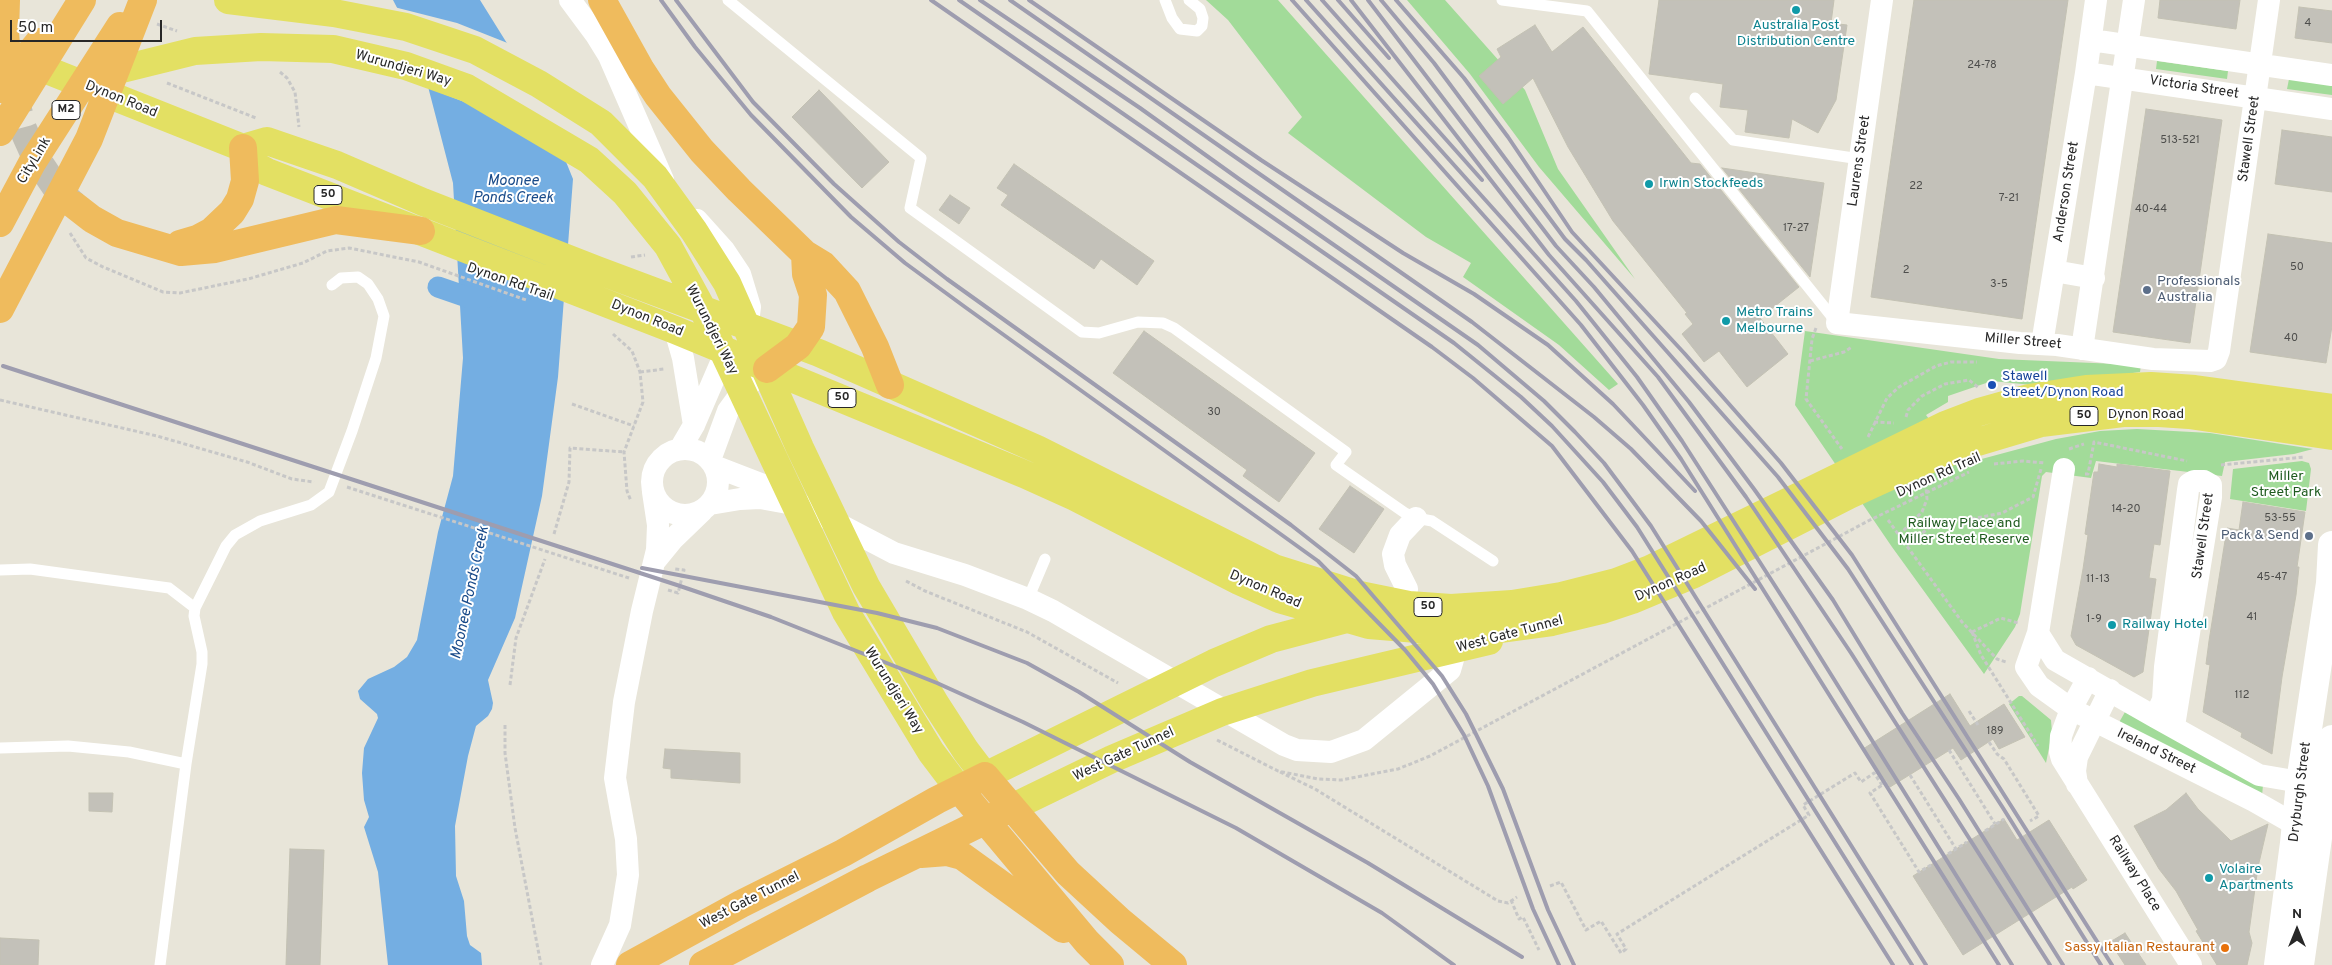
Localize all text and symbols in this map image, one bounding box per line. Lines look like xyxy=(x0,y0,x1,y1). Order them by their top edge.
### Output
marker: Australia Post Distribution Centre xyxy=(1790,4,1802,16)
scale bar xyxy=(12,10,165,42)
house number: 4 xyxy=(2305,17,2311,31)
place label: Australia Post Distribution Centre xyxy=(1737,18,1855,50)
text: 50 m xyxy=(18,19,53,38)
street label: Wurundjeri Way xyxy=(353,47,453,91)
house number: 24-78 xyxy=(1967,59,1997,73)
street label: Victoria Street xyxy=(2148,73,2240,103)
street label: Dynon Road xyxy=(82,78,160,122)
street label: Stawell Street xyxy=(2236,95,2264,183)
road number: M2 xyxy=(52,100,80,120)
street label: Laurens Street xyxy=(1845,114,1875,208)
street label: CityLink xyxy=(14,134,56,188)
house number: 513-521 xyxy=(2160,134,2200,148)
street label: Anderson Street xyxy=(2051,140,2083,244)
water label: Moonee Ponds Creek xyxy=(473,173,553,208)
place label: Irwin Stockfeeds xyxy=(1659,176,1763,192)
marker: Irwin Stockfeeds xyxy=(1643,178,1655,190)
house number: 22 xyxy=(1909,180,1923,194)
road number: 50 xyxy=(314,186,342,204)
house number: 7-21 xyxy=(1999,192,2019,206)
house number: 40-44 xyxy=(2135,203,2167,217)
house number: 17-27 xyxy=(1783,222,1809,236)
street label: Dynon Rd Trail xyxy=(464,260,556,306)
house number: 50 xyxy=(2290,261,2304,275)
house number: 2 xyxy=(1903,264,1909,278)
place label: Professionals Australia xyxy=(2157,274,2240,306)
house number: 3-5 xyxy=(1990,278,2008,292)
street label: Wurundjeri Way xyxy=(681,282,741,378)
marker: Professionals Australia xyxy=(2141,284,2153,296)
street label: Dynon Road xyxy=(608,297,686,341)
place label: Metro Trains Melbourne xyxy=(1736,305,1813,338)
marker: Metro Trains Melbourne xyxy=(1720,315,1732,327)
street label: Miller Street xyxy=(1984,330,2062,354)
house number: 40 xyxy=(2284,332,2298,346)
place label: Stawell Street/Dynon Road xyxy=(2002,369,2124,402)
marker: Stawell Street/Dynon Road xyxy=(1986,379,1998,391)
road number: 50 xyxy=(828,388,856,408)
house number: 30 xyxy=(1207,406,1221,420)
road number: 50 xyxy=(2070,406,2098,426)
street label: Dynon Road xyxy=(2108,407,2184,423)
street label: Dynon Rd Trail xyxy=(1894,450,1984,502)
park label: Miller Street Park xyxy=(2251,469,2321,502)
street label: Stawell Street xyxy=(2190,492,2218,580)
house number: 14-20 xyxy=(2112,503,2140,517)
house number: 53-55 xyxy=(2264,512,2296,526)
park label: Railway Place and Miller Street Reserve xyxy=(1898,516,2030,548)
water label: Moonee Ponds Creek xyxy=(448,525,494,661)
place label: Pack & Send xyxy=(2221,528,2299,544)
marker: Pack & Send xyxy=(2303,530,2315,542)
street label: Dynon Road xyxy=(1633,560,1709,606)
street label: Dynon Road xyxy=(1227,567,1303,613)
house number: 45-47 xyxy=(2257,571,2287,585)
house number: 11-13 xyxy=(2086,573,2110,587)
road number: 50 xyxy=(1414,598,1442,616)
house number: 41 xyxy=(2247,611,2257,625)
street label: West Gate Tunnel xyxy=(1455,613,1565,657)
house number: 1-9 xyxy=(2086,613,2102,627)
place label: Railway Hotel xyxy=(2122,617,2208,633)
marker: Railway Hotel xyxy=(2106,619,2118,631)
street label: Wurundjeri Way xyxy=(860,645,926,737)
house number: 112 xyxy=(2235,689,2249,703)
street label: West Gate Tunnel xyxy=(1071,724,1177,786)
house number: 189 xyxy=(1986,725,2004,739)
street label: Ireland Street xyxy=(2114,726,2198,778)
street label: Dryburgh Street xyxy=(2287,741,2315,843)
street label: Railway Place xyxy=(2104,833,2164,915)
place label: Volaire Apartments xyxy=(2219,862,2294,894)
street label: West Gate Tunnel xyxy=(697,869,803,933)
marker: Volaire Apartments xyxy=(2203,872,2215,884)
north arrow xyxy=(2272,905,2322,955)
text: N xyxy=(2292,906,2302,923)
place label: Sassy Italian Restaurant xyxy=(2064,940,2215,956)
marker: Sassy Italian Restaurant xyxy=(2219,942,2231,954)

